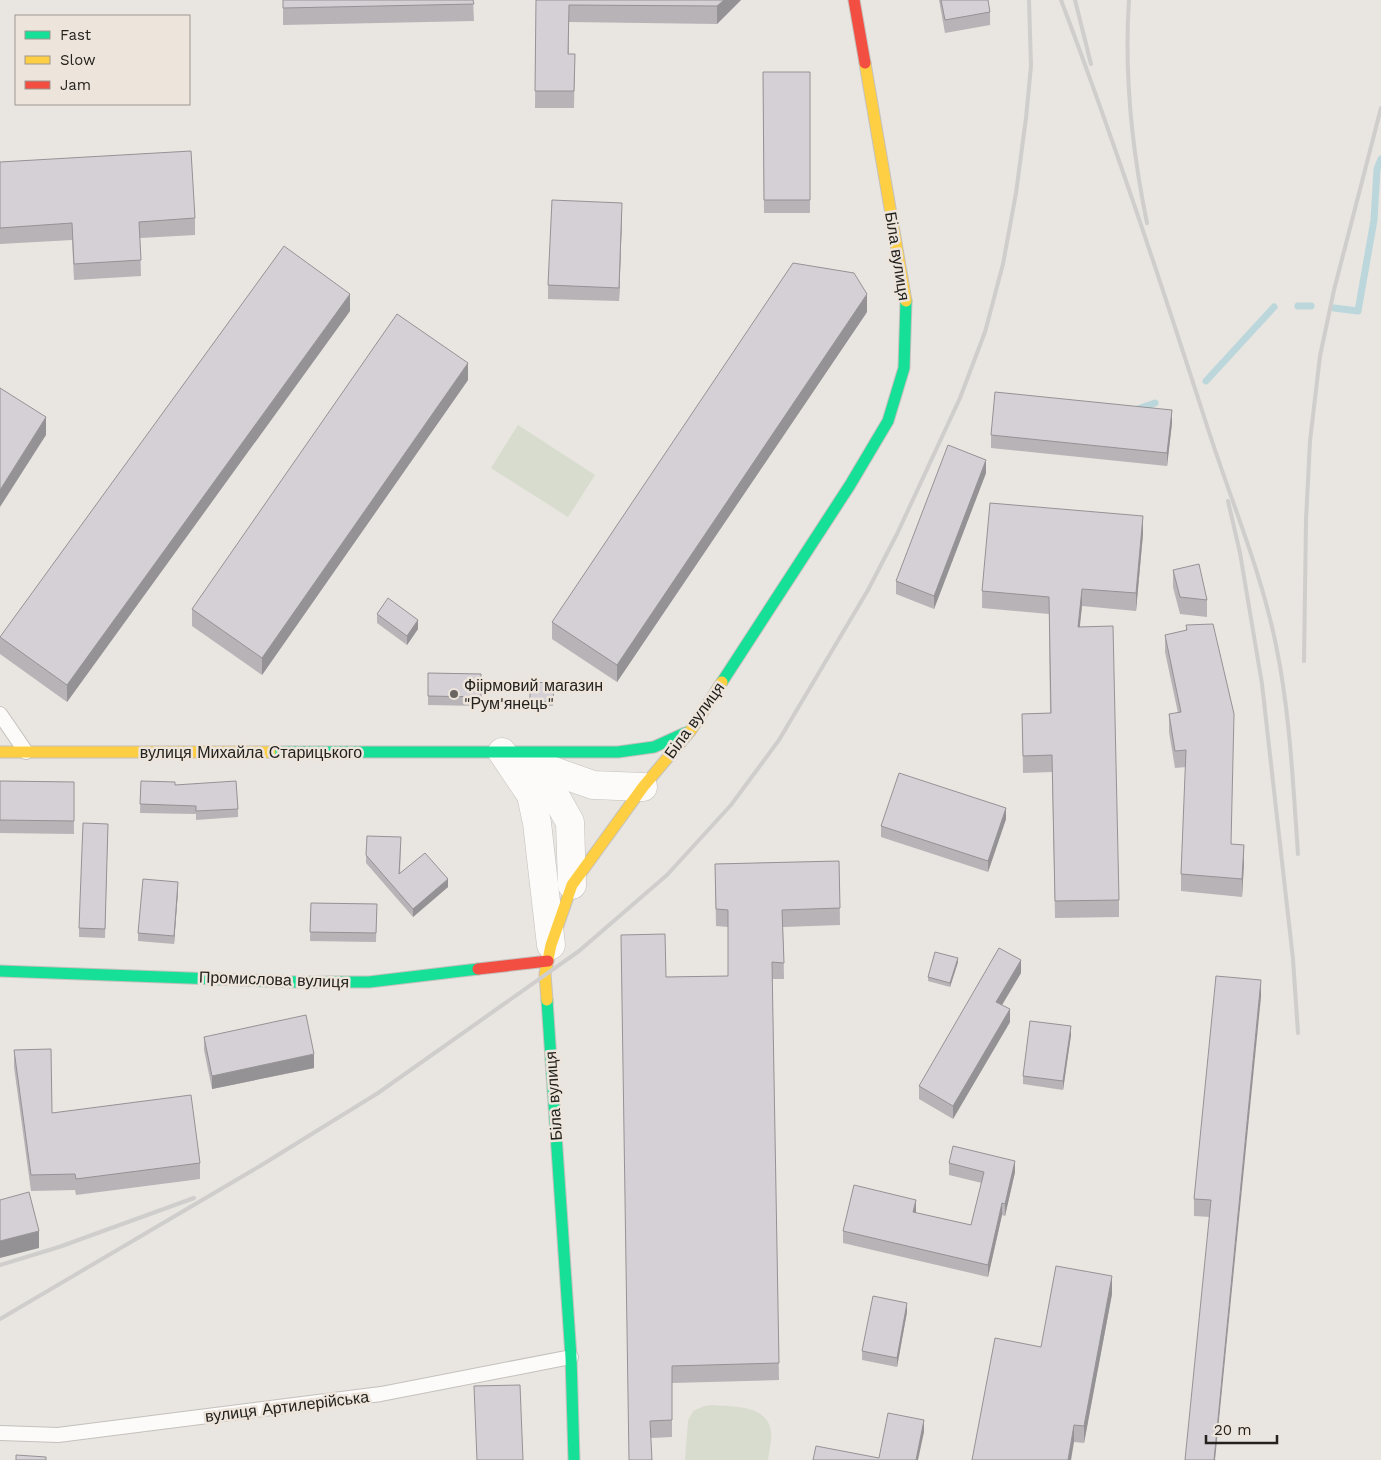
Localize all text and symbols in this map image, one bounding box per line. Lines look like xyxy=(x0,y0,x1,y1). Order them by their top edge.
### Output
legend xyxy=(15,15,190,105)
text: Fast xyxy=(60,26,92,44)
text: Slow xyxy=(60,51,96,69)
text: Jam xyxy=(60,76,91,94)
street label: Біла вулиця xyxy=(881,210,914,302)
place label: Фіірмовий магазин "Рум'янець" xyxy=(464,676,603,713)
street label: Біла вулиця xyxy=(660,678,728,762)
marker: Фіірмовий магазин "Рум'янець" xyxy=(448,688,460,700)
street label: вулиця Михайла Старицького xyxy=(140,743,362,762)
street label: Промислова вулиця xyxy=(199,967,349,992)
street label: Біла вулиця xyxy=(541,1051,566,1141)
street label: вулиця Артилерійська xyxy=(204,1387,370,1426)
scale bar xyxy=(1206,1412,1277,1444)
text: 20 m xyxy=(1214,1421,1252,1439)

